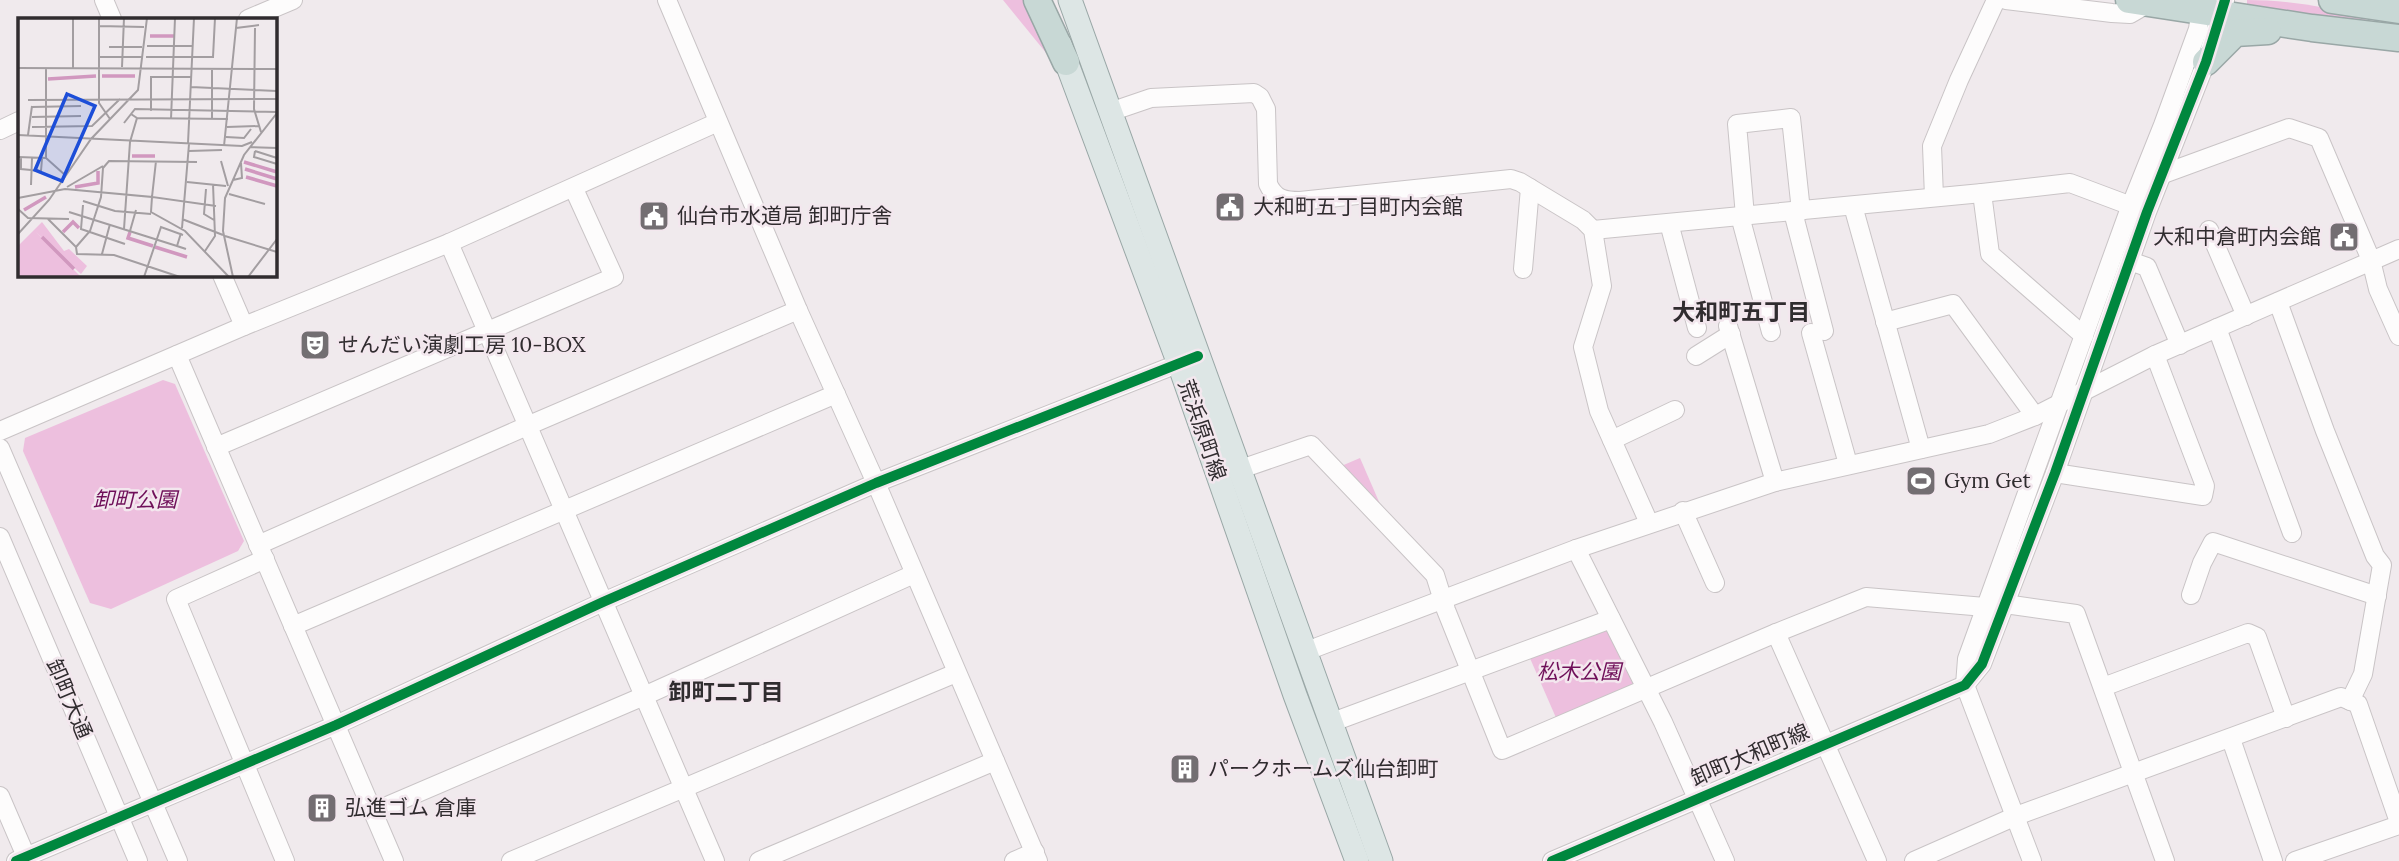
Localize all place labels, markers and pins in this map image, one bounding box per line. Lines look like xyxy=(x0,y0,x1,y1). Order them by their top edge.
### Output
public building icon: 大和町五丁目町内会館 xyxy=(1213,190,1247,224)
place label: 大和町五丁目町内会館 xyxy=(1253,193,1463,220)
public building icon: 仙台市水道局 卸町庁舎 xyxy=(637,199,671,233)
place label: 仙台市水道局 卸町庁舎 xyxy=(677,202,893,229)
public building icon: 大和中倉町内会館 xyxy=(2327,220,2361,254)
place label: 大和中倉町内会館 xyxy=(2153,223,2321,250)
theatre icon: せんだい演劇工房 10-BOX xyxy=(298,328,332,362)
place label: せんだい演劇工房 10-BOX xyxy=(338,331,586,358)
sports icon: Gym Get xyxy=(1904,464,1938,498)
place label: Gym Get xyxy=(1944,467,2032,494)
building icon: パークホームズ仙台卸町 xyxy=(1168,752,1202,786)
place label: パークホームズ仙台卸町 xyxy=(1208,755,1438,782)
building icon: 弘進ゴム 倉庫 xyxy=(305,791,339,825)
place label: 弘進ゴム 倉庫 xyxy=(345,794,477,821)

